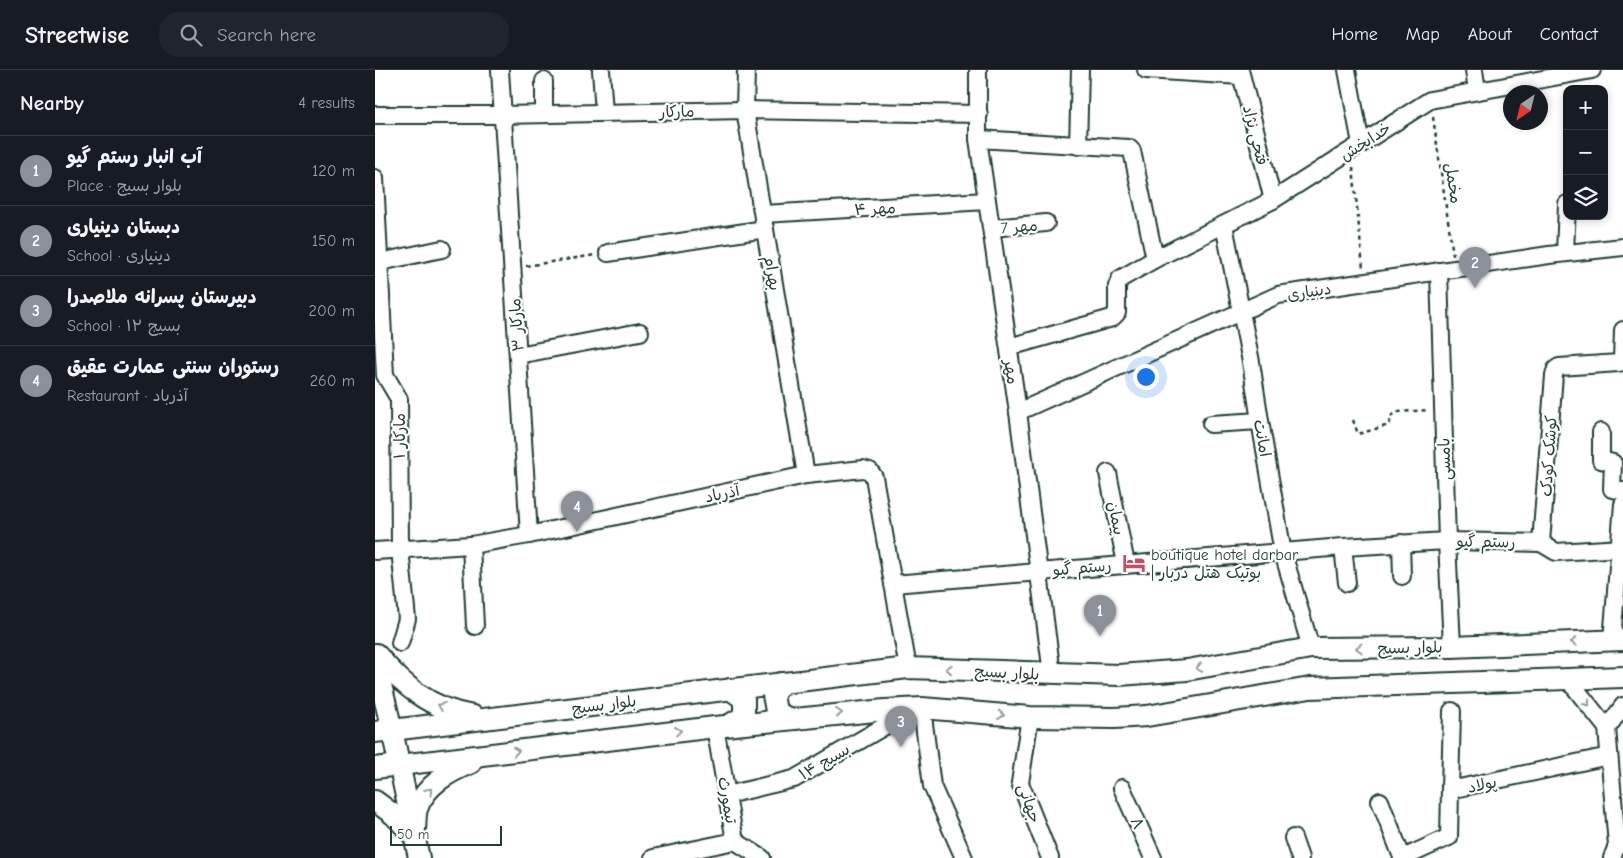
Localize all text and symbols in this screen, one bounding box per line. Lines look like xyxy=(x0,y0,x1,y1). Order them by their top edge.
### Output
search box xyxy=(159,12,509,57)
text: Streetwise xyxy=(25,21,129,49)
icon: search xyxy=(177,21,205,49)
text: Search here xyxy=(217,24,316,46)
text: Home xyxy=(1331,24,1378,45)
text: Map xyxy=(1406,24,1440,45)
text: About xyxy=(1468,24,1512,45)
text: Contact xyxy=(1540,24,1598,45)
north arrow xyxy=(1503,85,1548,130)
map controls xyxy=(1563,85,1608,220)
button: + xyxy=(1563,85,1608,130)
text: Nearby xyxy=(20,91,84,115)
text: 4 results xyxy=(298,94,355,112)
street label: مارکار xyxy=(658,103,695,121)
street label: فتحی نژاد xyxy=(1238,103,1271,167)
street label: خدابخش xyxy=(1337,119,1394,165)
button: − xyxy=(1563,130,1608,175)
text: آب انبار رستم گیو xyxy=(67,146,202,168)
street label: مخمل xyxy=(1441,161,1465,205)
text: 1 xyxy=(33,162,39,180)
text: 120 m xyxy=(312,162,355,180)
button: layers xyxy=(1563,175,1608,220)
text: Place · بلوار بسیج xyxy=(67,177,182,195)
street label: مهر ۴ xyxy=(854,199,896,219)
text: دبستان دینیاری xyxy=(67,216,180,238)
street label: مهر 7 xyxy=(1000,216,1038,238)
text: 2 xyxy=(32,232,40,250)
text: 150 m xyxy=(312,232,355,250)
text: School · دینیاری xyxy=(67,247,171,265)
pin: 2 xyxy=(1459,247,1491,288)
street label: بهرام xyxy=(757,254,784,293)
street label: دینیاری xyxy=(1286,280,1333,304)
text: دبیرستان پسرانه ملاصدرا xyxy=(67,286,257,308)
street label: مارکار ۳ xyxy=(506,298,528,352)
text: 3 xyxy=(32,302,40,320)
text: 200 m xyxy=(309,302,355,320)
text: School · بسیج ۱۲ xyxy=(67,317,181,335)
text: رستوران سنتی عمارت عقیق xyxy=(67,356,279,378)
street label: مهر xyxy=(1000,357,1022,385)
your location xyxy=(1133,364,1159,390)
text: 4 xyxy=(32,372,40,390)
text: 260 m xyxy=(310,372,355,390)
text: Restaurant · آذرباد xyxy=(67,387,188,405)
street label: مارکار ۱ xyxy=(391,413,409,459)
street label: کوشک کودک xyxy=(1537,415,1562,497)
street label: امانت xyxy=(1250,418,1274,458)
street label: بامسی xyxy=(1435,437,1456,480)
street label: آذرباد xyxy=(703,481,742,506)
pin: 4 xyxy=(561,491,593,532)
street label: پیمان xyxy=(1103,500,1128,537)
street label: رستم گیو xyxy=(1454,531,1516,555)
place label: boutique hotel darbar | بوتیک هتل دربار xyxy=(1151,546,1299,583)
hotel icon: boutique hotel darbar | بوتیک هتل دربار xyxy=(1121,550,1147,576)
street label: رستم گیو xyxy=(1050,555,1112,583)
pin: 1 xyxy=(1084,595,1116,636)
one-way arrow xyxy=(1570,637,1578,648)
street label: بلوار بسیج xyxy=(1377,638,1443,659)
one-way arrow xyxy=(1355,643,1363,653)
street label: بلوار بسیج xyxy=(974,662,1040,685)
one-way arrow xyxy=(1194,662,1203,672)
one-way arrow xyxy=(945,664,953,675)
street label: بلوار بسیج xyxy=(571,692,638,719)
one-way arrow xyxy=(1582,697,1590,706)
one-way arrow xyxy=(437,702,446,712)
pin: 3 xyxy=(885,706,917,747)
one-way arrow xyxy=(836,708,844,719)
one-way arrow xyxy=(998,709,1006,720)
one-way arrow xyxy=(674,726,682,737)
street label: بسیج ۱۴ xyxy=(796,740,854,784)
one-way arrow xyxy=(512,746,521,756)
street label: پولاد xyxy=(1466,773,1499,798)
street label: تیمورث xyxy=(713,775,740,826)
street label: جهانی xyxy=(1013,781,1044,826)
one-way arrow xyxy=(423,788,432,797)
street label: ۸ xyxy=(1127,815,1148,832)
scale bar xyxy=(390,823,503,846)
text: 50 m xyxy=(397,826,429,843)

